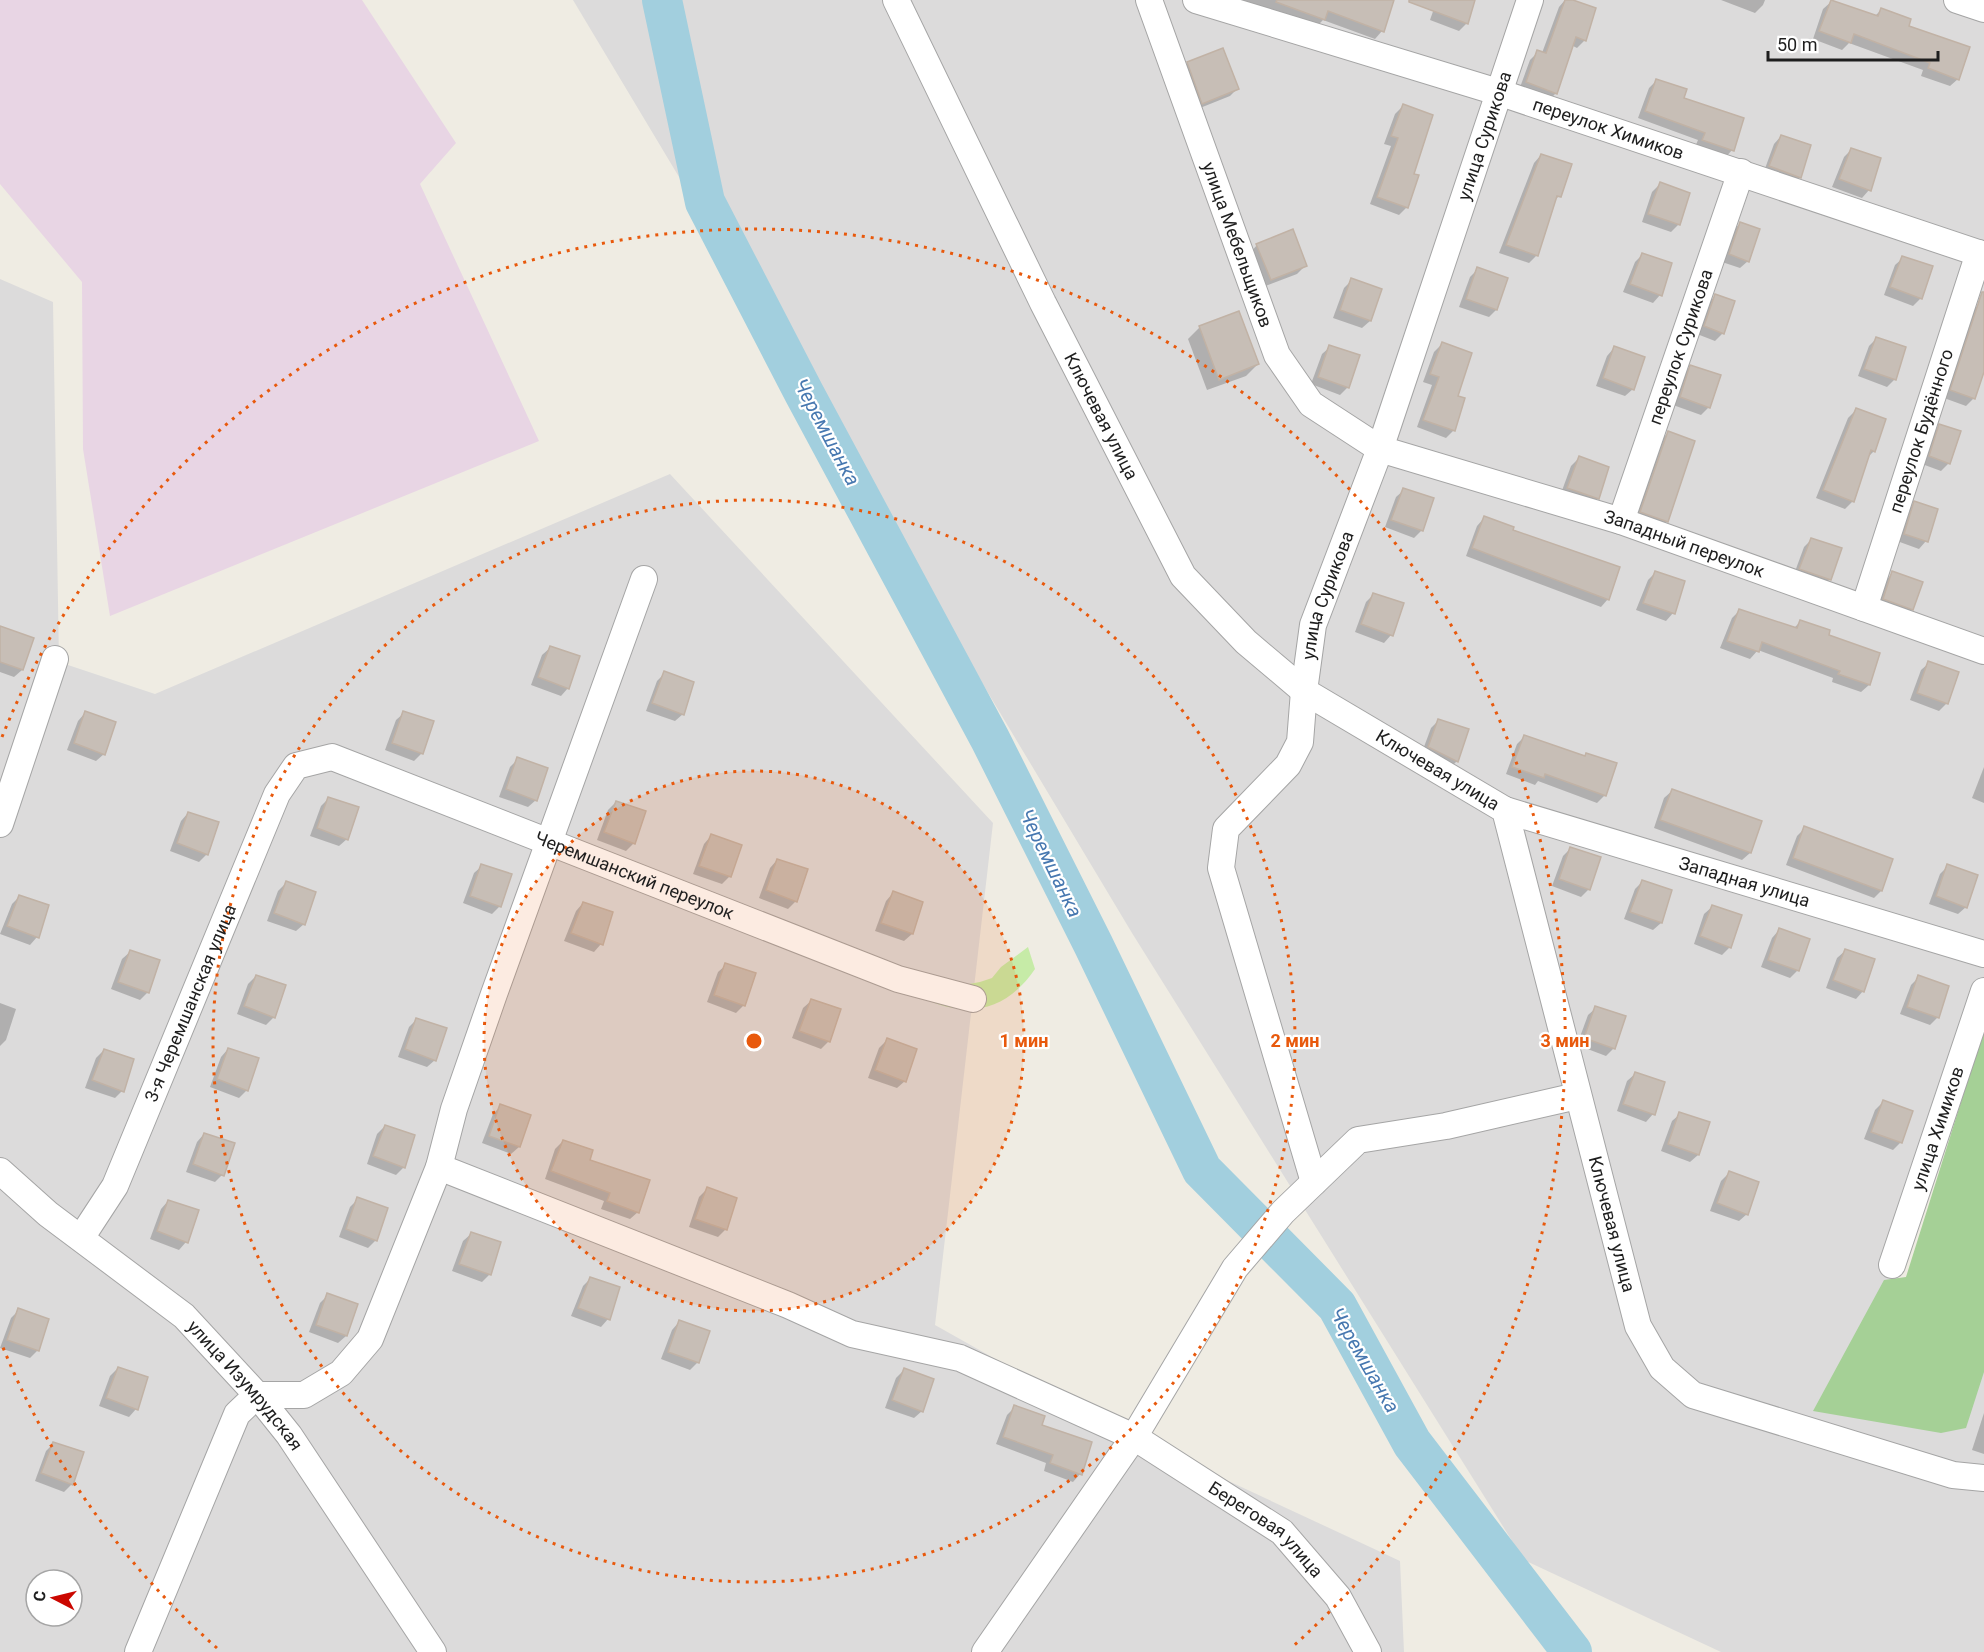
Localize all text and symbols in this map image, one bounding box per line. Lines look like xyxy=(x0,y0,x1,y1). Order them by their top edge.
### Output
scale bar xyxy=(1768,24,1938,62)
text: 50 m xyxy=(1777,34,1817,55)
street label: улица Сурикова xyxy=(1453,69,1515,203)
street label: переулок Химиков xyxy=(1530,93,1687,164)
street label: улица Мебельщиков xyxy=(1198,159,1277,330)
street label: переулок Сурикова xyxy=(1644,266,1717,427)
street label: переулок Будённого xyxy=(1885,346,1957,515)
street label: Ключевая улица xyxy=(1060,349,1143,483)
water label: Черемшанка xyxy=(789,374,865,490)
street label: Западный переулок xyxy=(1602,505,1768,582)
street label: улица Сурикова xyxy=(1297,528,1358,661)
street label: Ключевая улица xyxy=(1372,725,1503,814)
water label: Черемшанка xyxy=(1014,805,1088,921)
street label: Черемшанский переулок xyxy=(532,827,737,924)
street label: Западная улица xyxy=(1677,852,1812,911)
street label: 3-я Черемшанская улица xyxy=(140,901,240,1105)
text: 1 мин xyxy=(1000,1030,1048,1051)
text: 2 мин xyxy=(1271,1030,1319,1051)
text: 3 мин xyxy=(1541,1030,1589,1051)
centre of rings xyxy=(744,1031,764,1051)
street label: улица Химиков xyxy=(1907,1064,1968,1193)
street label: Ключевая улица xyxy=(1585,1154,1640,1294)
water label: Черемшанка xyxy=(1325,1303,1405,1417)
street label: улица Изумрудская xyxy=(183,1316,307,1454)
street label: Береговая улица xyxy=(1205,1477,1327,1582)
north arrow xyxy=(24,1568,84,1628)
text: С xyxy=(30,1590,50,1603)

